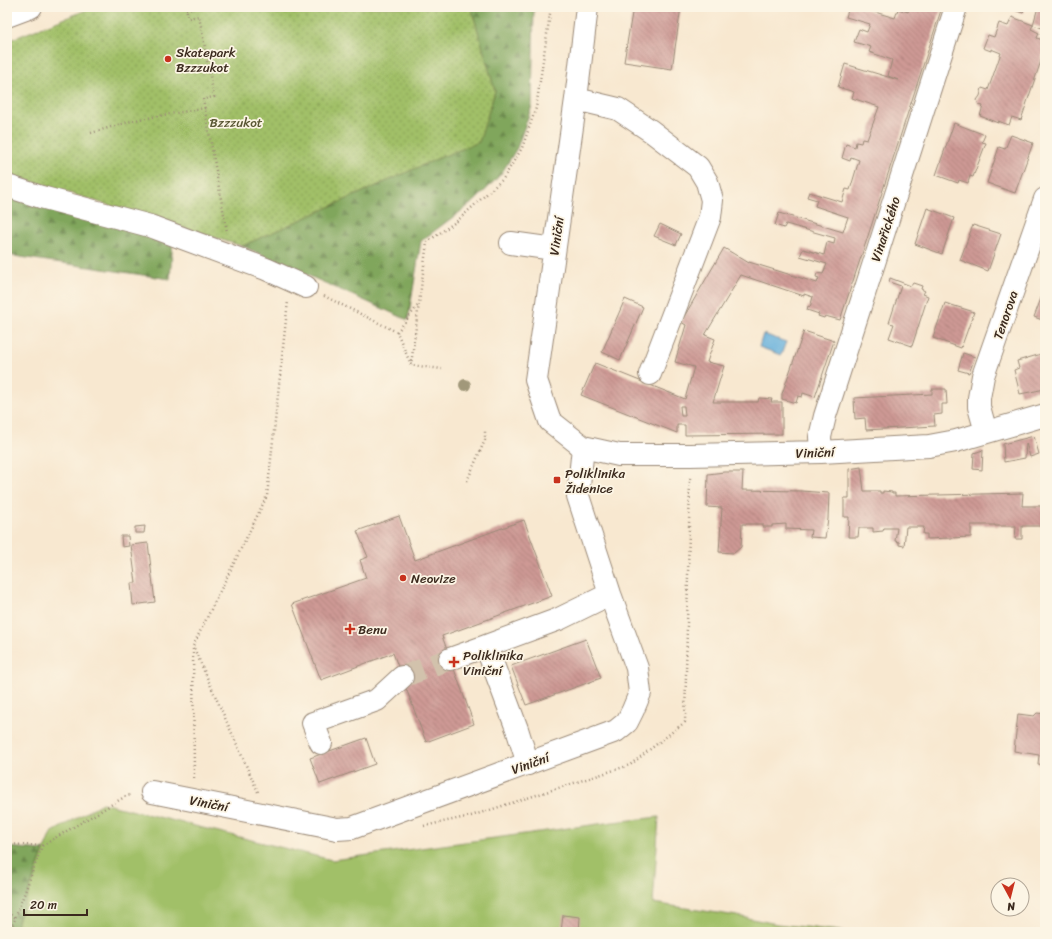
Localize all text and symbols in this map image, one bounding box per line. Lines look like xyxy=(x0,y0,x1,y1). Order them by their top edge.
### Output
place label: Skatepark Bzzzukot xyxy=(176,41,236,79)
marker: Skatepark Bzzzukot xyxy=(163,54,173,64)
park label: Bzzzukot xyxy=(210,111,263,134)
street label: Vinařického xyxy=(864,193,907,265)
street label: Viniční xyxy=(542,214,571,257)
street label: Tenorova xyxy=(986,287,1025,343)
street label: Viniční xyxy=(795,440,836,465)
place label: Poliklinika Židenice xyxy=(565,462,625,500)
marker: Poliklinika Židenice xyxy=(552,475,562,485)
place label: Neovize xyxy=(411,567,456,590)
marker: Neovize xyxy=(398,573,408,583)
place label: Benu xyxy=(358,618,387,641)
marker: Benu xyxy=(345,624,355,634)
place label: Poliklinika Viniční xyxy=(463,644,523,682)
marker: Poliklinika Viniční xyxy=(448,656,460,668)
street label: Viniční xyxy=(508,746,554,781)
street label: Viniční xyxy=(188,788,232,819)
north arrow xyxy=(990,877,1030,917)
scale bar xyxy=(24,891,87,917)
text: 20 m xyxy=(30,894,57,916)
text: N xyxy=(1006,896,1017,916)

